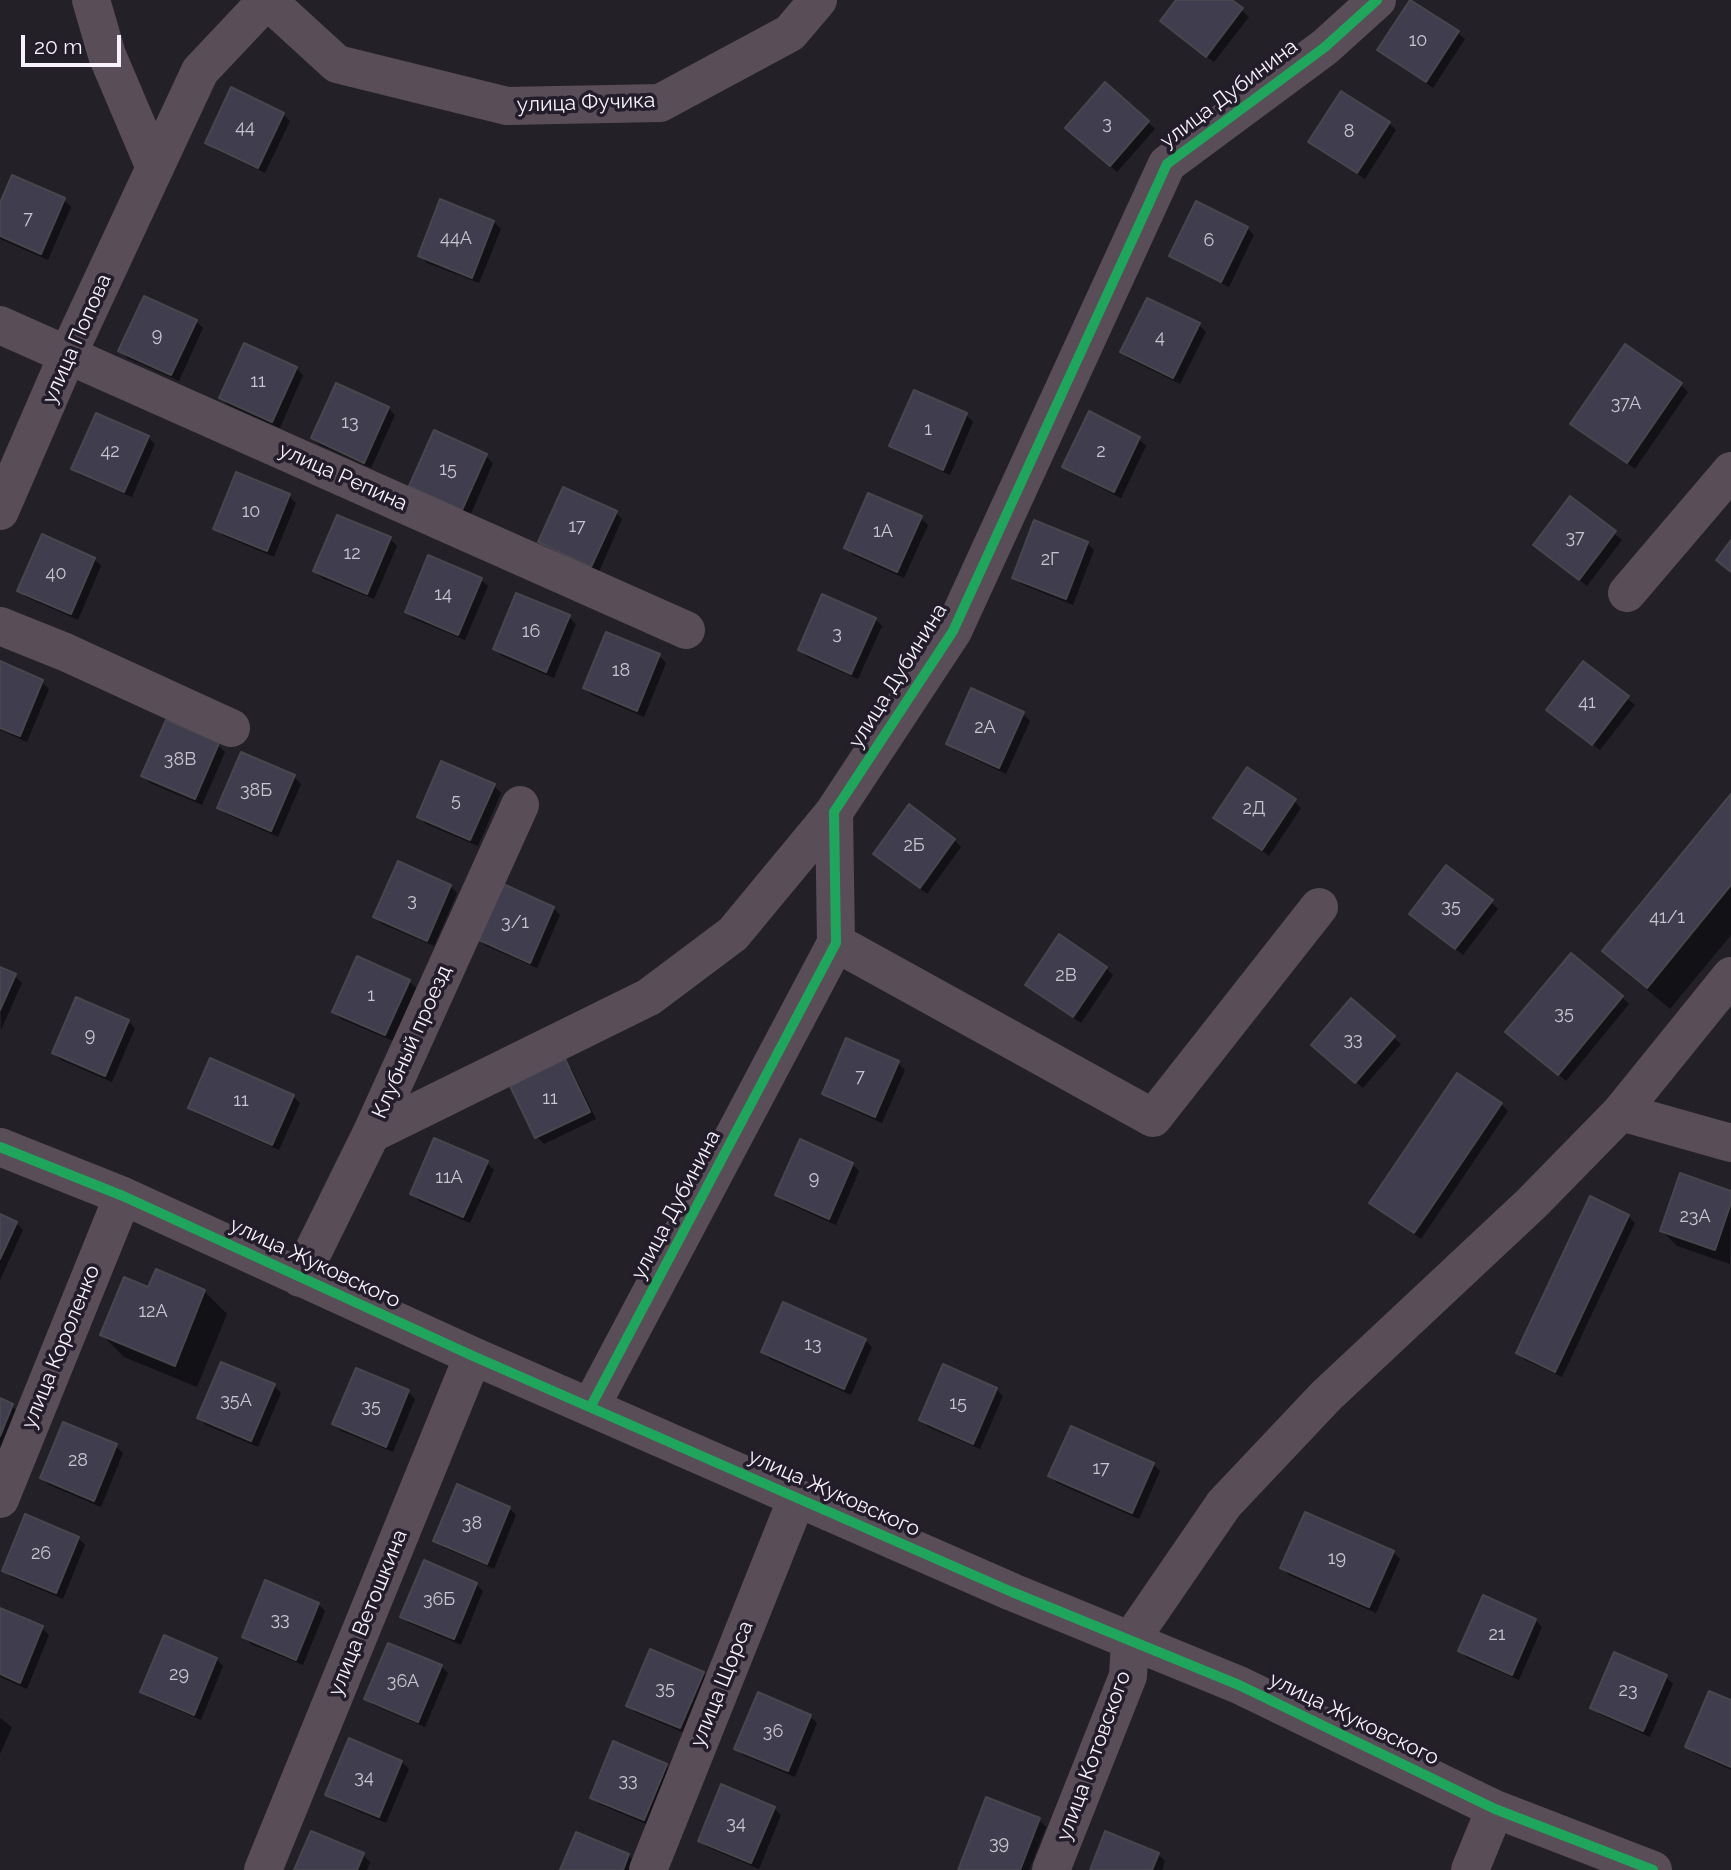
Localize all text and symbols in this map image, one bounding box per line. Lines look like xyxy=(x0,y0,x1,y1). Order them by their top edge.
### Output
scale bar xyxy=(24,21,124,65)
house number: 10 xyxy=(1409,30,1427,52)
text: 20 m xyxy=(34,34,82,59)
street label: улица Дубинина xyxy=(1155,34,1303,154)
street label: улица Фучика xyxy=(516,88,656,118)
house number: 3 xyxy=(1102,113,1112,135)
house number: 44 xyxy=(235,117,255,139)
house number: 8 xyxy=(1344,121,1354,143)
house number: 7 xyxy=(23,208,33,230)
house number: 44А xyxy=(440,228,472,250)
house number: 6 xyxy=(1204,230,1214,252)
street label: улица Попова xyxy=(37,270,117,408)
house number: 9 xyxy=(152,325,162,347)
house number: 4 xyxy=(1155,327,1165,349)
house number: 11 xyxy=(250,371,266,393)
house number: 37А xyxy=(1611,393,1641,415)
house number: 13 xyxy=(341,412,359,434)
house number: 1 xyxy=(924,419,932,441)
street label: улица Репина xyxy=(275,437,411,517)
house number: 42 xyxy=(100,441,120,463)
house number: 2 xyxy=(1096,441,1106,463)
house number: 15 xyxy=(439,459,457,481)
house number: 10 xyxy=(242,501,260,523)
house number: 17 xyxy=(568,516,586,538)
house number: 1А xyxy=(873,521,893,543)
house number: 37 xyxy=(1565,527,1585,549)
house number: 12 xyxy=(343,543,361,565)
house number: 2Г xyxy=(1041,549,1059,571)
house number: 40 xyxy=(46,563,66,585)
house number: 14 xyxy=(434,584,452,606)
street label: улица Дубинина xyxy=(843,599,953,753)
house number: 16 xyxy=(522,621,540,643)
house number: 3 xyxy=(832,623,842,645)
house number: 18 xyxy=(612,660,630,682)
house number: 41 xyxy=(1578,692,1596,714)
house number: 2А xyxy=(974,717,996,739)
house number: 38В xyxy=(164,749,196,771)
house number: 38Б xyxy=(240,780,272,802)
house number: 5 xyxy=(451,790,461,812)
house number: 2Д xyxy=(1243,798,1265,820)
house number: 2Б xyxy=(903,835,925,857)
house number: 3 xyxy=(407,890,417,912)
house number: 35 xyxy=(1441,896,1461,918)
house number: 41/1 xyxy=(1649,907,1685,929)
house number: 3/1 xyxy=(501,912,529,934)
street label: Клубный проезд xyxy=(367,961,457,1123)
house number: 2В xyxy=(1055,965,1077,987)
house number: 1 xyxy=(367,985,375,1007)
house number: 35 xyxy=(1554,1003,1574,1025)
house number: 9 xyxy=(85,1025,95,1047)
house number: 33 xyxy=(1343,1029,1363,1051)
house number: 7 xyxy=(855,1066,865,1088)
house number: 11 xyxy=(542,1088,558,1110)
house number: 11 xyxy=(233,1090,249,1112)
street label: улица Дубинина xyxy=(626,1126,726,1284)
house number: 11А xyxy=(435,1167,463,1189)
house number: 9 xyxy=(809,1168,819,1190)
house number: 23А xyxy=(1679,1206,1711,1228)
street label: улица Жуковского xyxy=(226,1212,404,1314)
street label: улица Короленко xyxy=(17,1261,105,1433)
house number: 12А xyxy=(138,1301,168,1323)
house number: 13 xyxy=(804,1334,822,1356)
house number: 35А xyxy=(220,1390,252,1412)
house number: 15 xyxy=(949,1393,967,1415)
house number: 35 xyxy=(361,1396,381,1418)
street label: улица Жуковского xyxy=(744,1444,924,1542)
house number: 28 xyxy=(68,1450,88,1472)
house number: 17 xyxy=(1092,1458,1110,1480)
house number: 38 xyxy=(462,1513,482,1535)
street label: улица Ветошкина xyxy=(323,1526,413,1700)
house number: 26 xyxy=(31,1543,51,1565)
house number: 19 xyxy=(1328,1548,1346,1570)
house number: 36Б xyxy=(423,1589,455,1611)
house number: 33 xyxy=(270,1609,290,1631)
street label: улица Щорса xyxy=(685,1617,759,1751)
house number: 21 xyxy=(1488,1624,1506,1646)
house number: 29 xyxy=(169,1664,189,1686)
street label: улица Жуковского xyxy=(1265,1667,1443,1771)
street label: улица Котовского xyxy=(1052,1668,1136,1844)
house number: 36А xyxy=(387,1671,419,1693)
house number: 35 xyxy=(655,1678,675,1700)
house number: 23 xyxy=(1619,1680,1637,1702)
house number: 36 xyxy=(763,1721,783,1743)
house number: 34 xyxy=(354,1767,374,1789)
house number: 33 xyxy=(618,1770,638,1792)
house number: 34 xyxy=(726,1813,746,1835)
house number: 39 xyxy=(989,1833,1009,1855)

